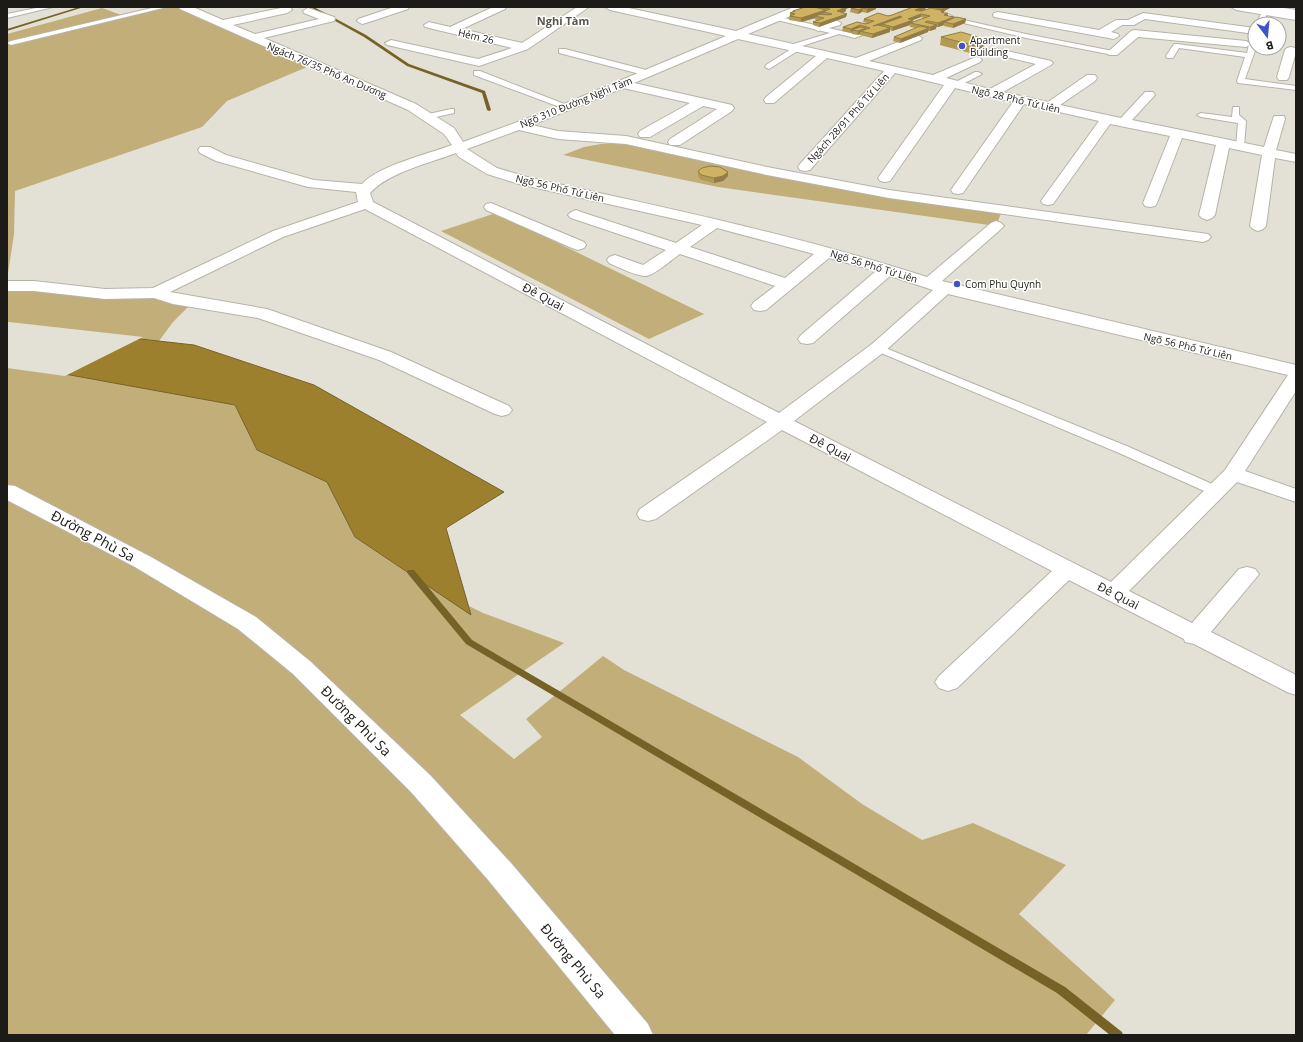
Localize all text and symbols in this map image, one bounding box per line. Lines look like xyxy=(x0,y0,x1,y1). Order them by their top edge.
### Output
district label: Nghi Tàm xyxy=(537,13,589,28)
north arrow xyxy=(1247,16,1287,56)
street label: Hẻm 26 xyxy=(457,25,496,47)
place label: Apartment Building xyxy=(970,33,1021,59)
street label: Ngách 76/35 Phố An Dương xyxy=(265,38,389,102)
text: B xyxy=(1264,38,1276,54)
marker: Apartment Building xyxy=(957,41,967,51)
street label: Ngách 28/91 Phố Tứ Liên xyxy=(804,70,892,166)
street label: Ngõ 310 Đường Nghi Tàm xyxy=(518,73,634,131)
street label: Ngõ 28 Phố Tứ Liên xyxy=(970,82,1062,116)
street label: Ngõ 56 Phố Tứ Liên xyxy=(514,171,606,205)
street label: Ngõ 56 Phố Tứ Liên xyxy=(829,246,919,286)
place label: Com Phu Quynh xyxy=(965,277,1041,291)
street label: Đê Quai xyxy=(519,279,567,315)
marker: Com Phu Quynh xyxy=(952,279,962,289)
street label: Ngõ 56 Phố Tứ Liên xyxy=(1142,329,1234,363)
street label: Đê Quai xyxy=(806,430,854,466)
street label: Đường Phù Sa xyxy=(48,505,139,566)
street label: Đê Quai xyxy=(1094,578,1142,613)
street label: Đường Phù Sa xyxy=(317,681,396,760)
street label: Đường Phù Sa xyxy=(536,919,610,1002)

